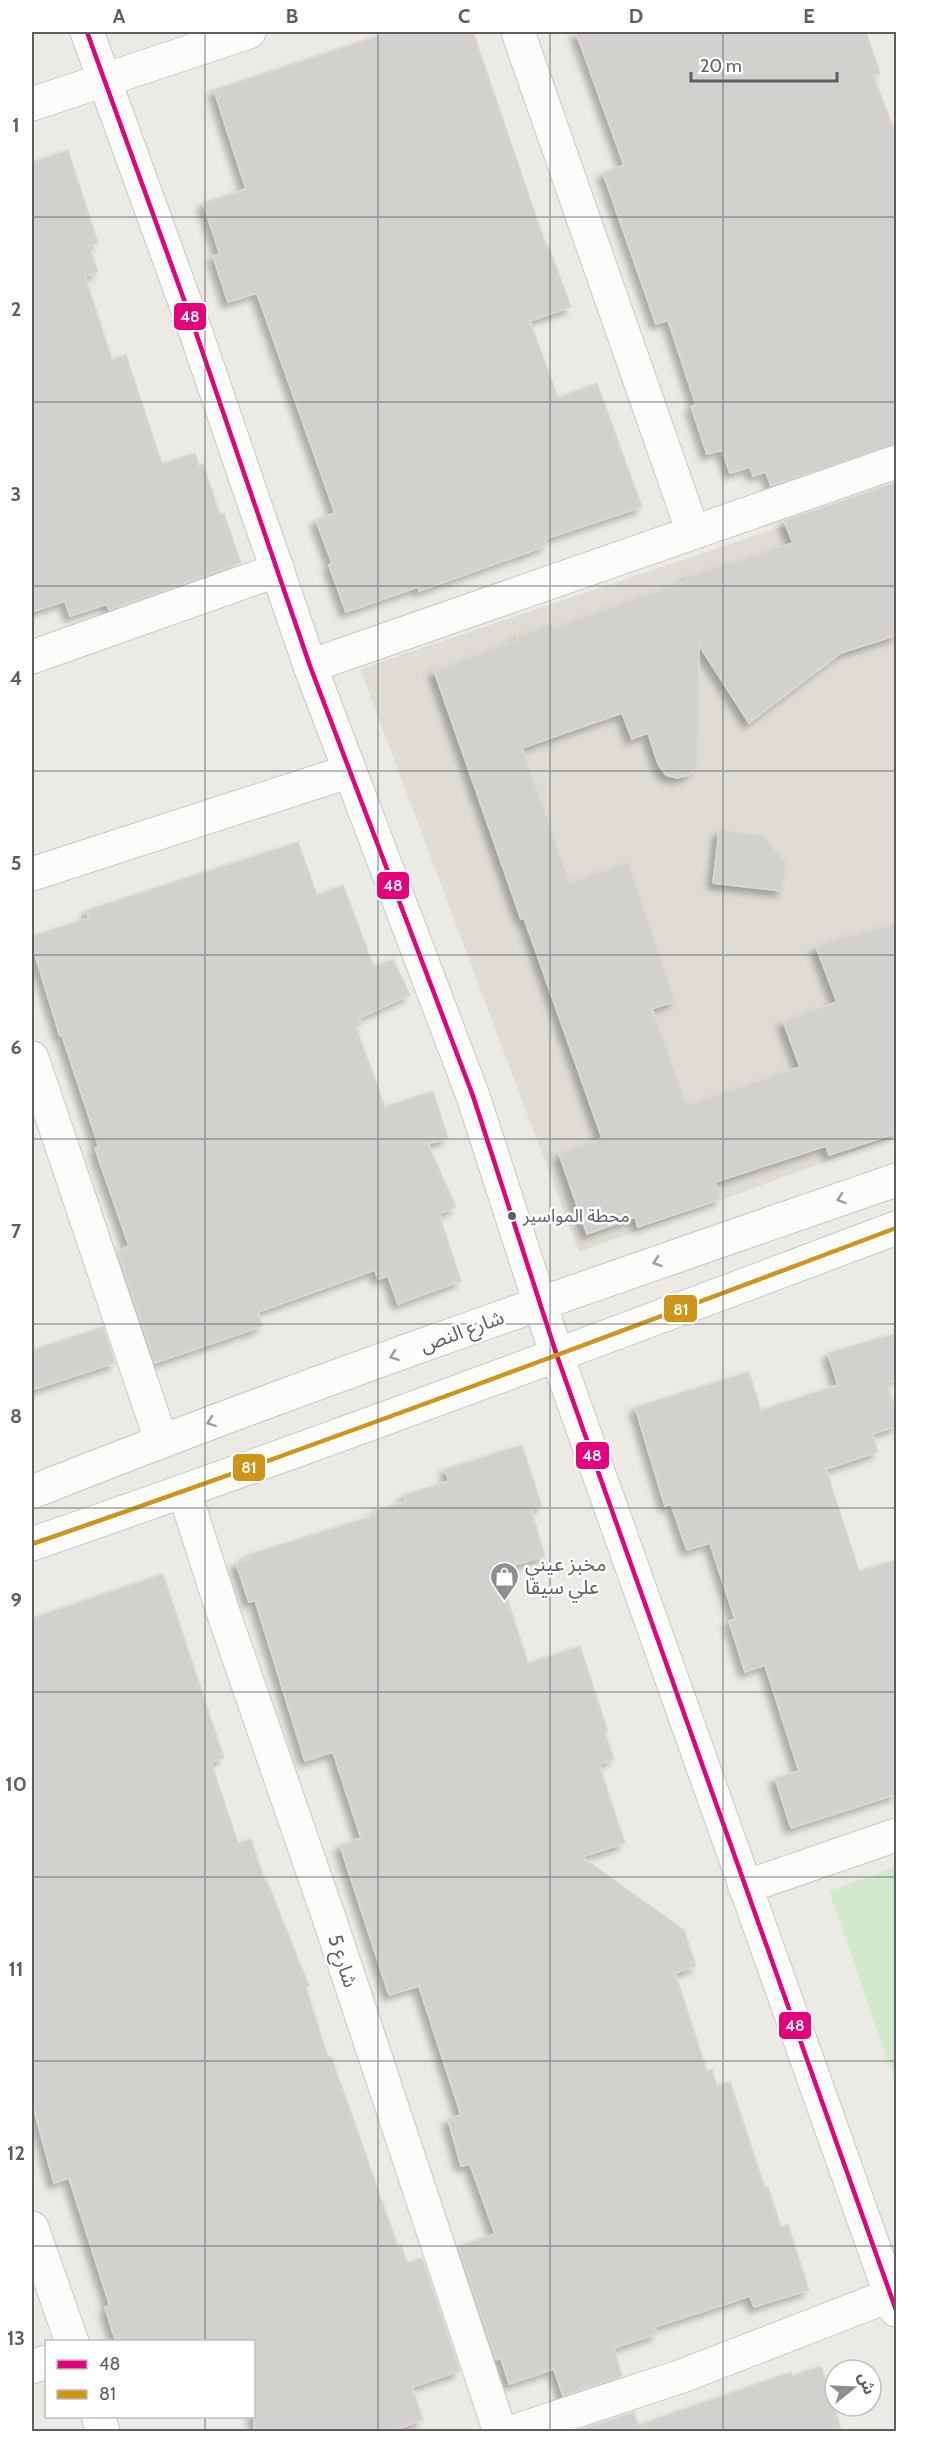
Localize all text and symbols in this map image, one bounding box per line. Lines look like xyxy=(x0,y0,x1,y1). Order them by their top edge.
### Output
text: A xyxy=(113,4,126,28)
text: B xyxy=(286,4,298,28)
text: C xyxy=(458,4,470,28)
text: D xyxy=(629,4,643,28)
text: E xyxy=(803,4,815,28)
scale bar xyxy=(691,45,836,83)
text: 20 m xyxy=(700,55,742,77)
text: 1 xyxy=(12,113,20,137)
text: 2 xyxy=(11,297,21,321)
line badge: 48 xyxy=(173,302,207,331)
text: 48 xyxy=(180,307,200,326)
text: 3 xyxy=(11,482,21,506)
text: 4 xyxy=(10,666,22,690)
text: 5 xyxy=(11,851,21,875)
line badge: 48 xyxy=(376,871,410,900)
text: 48 xyxy=(383,876,403,895)
text: 6 xyxy=(10,1035,22,1059)
one-way arrow xyxy=(836,1192,847,1204)
place label: محطة المواسير xyxy=(522,1205,630,1227)
marker: محطة المواسير xyxy=(506,1210,518,1222)
text: 7 xyxy=(11,1219,22,1243)
one-way arrow xyxy=(652,1255,663,1268)
line badge: 81 xyxy=(663,1294,698,1323)
text: 81 xyxy=(673,1300,689,1319)
street label: شارع النص xyxy=(417,1305,508,1360)
one-way arrow xyxy=(389,1348,400,1361)
text: 8 xyxy=(10,1404,22,1428)
one-way arrow xyxy=(206,1415,216,1428)
line badge: 48 xyxy=(575,1441,610,1470)
text: 48 xyxy=(582,1446,602,1465)
line badge: 81 xyxy=(232,1453,266,1482)
text: 81 xyxy=(241,1458,257,1477)
place label: مخبز عيني علي سيقا xyxy=(525,1552,607,1603)
shop icon: مخبز عيني علي سيقا xyxy=(488,1560,520,1602)
text: 9 xyxy=(10,1588,22,1612)
text: 10 xyxy=(5,1772,27,1796)
street label: شارع 5 xyxy=(320,1931,363,1991)
text: 11 xyxy=(9,1957,23,1981)
line badge: 48 xyxy=(778,2011,812,2040)
text: 48 xyxy=(785,2016,805,2035)
text: 12 xyxy=(7,2141,25,2165)
text: 13 xyxy=(7,2326,25,2350)
legend xyxy=(45,2340,255,2418)
text: 48 xyxy=(99,2353,120,2375)
north arrow xyxy=(823,2358,883,2418)
text: ش xyxy=(854,2370,879,2397)
text: 81 xyxy=(99,2383,116,2405)

